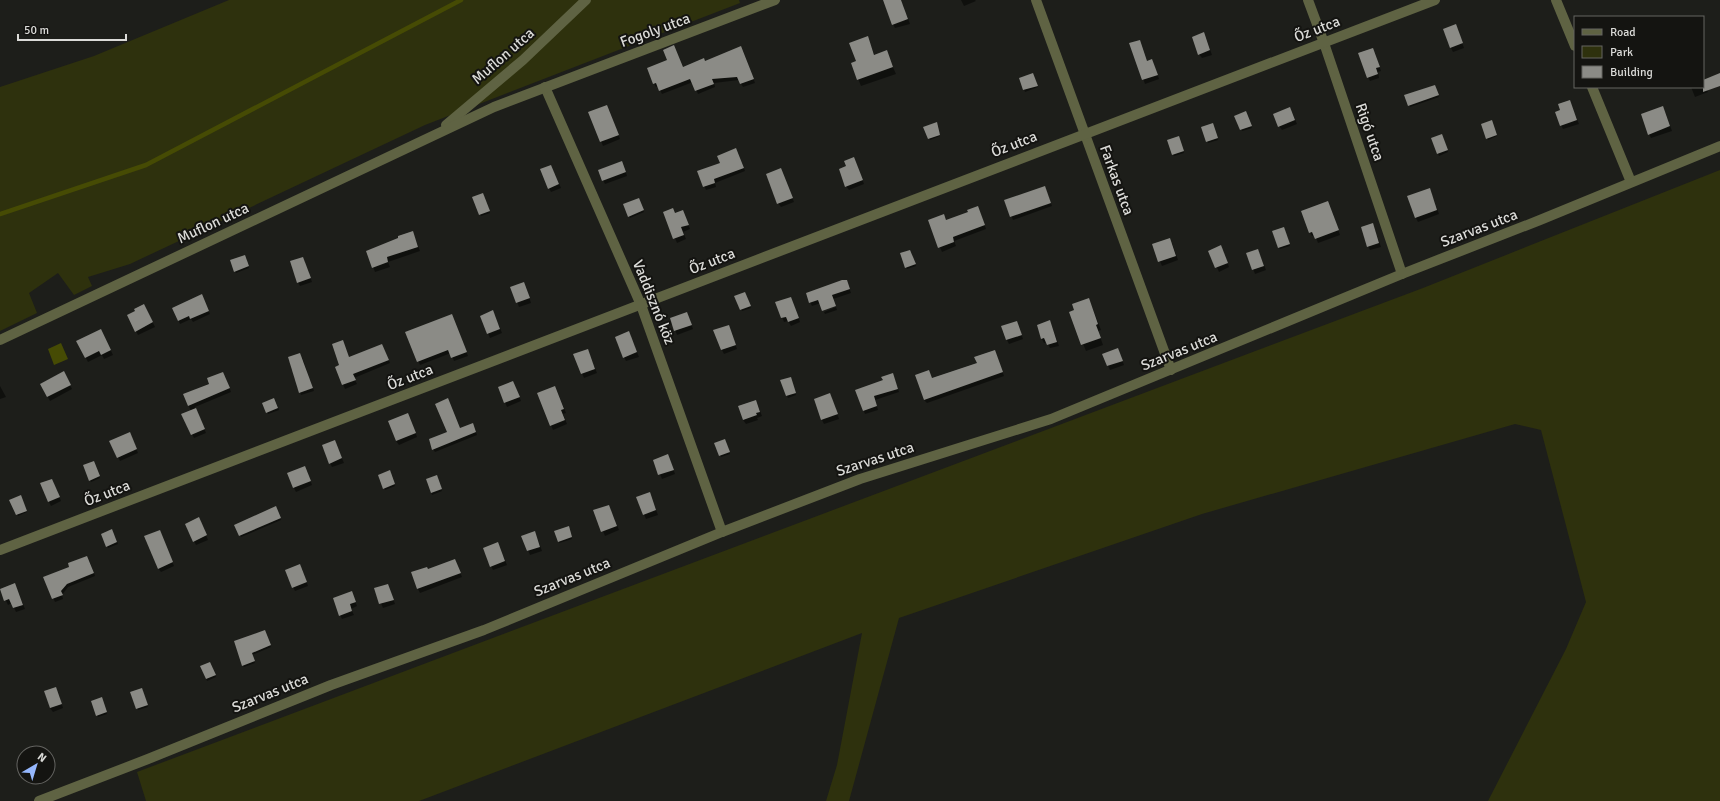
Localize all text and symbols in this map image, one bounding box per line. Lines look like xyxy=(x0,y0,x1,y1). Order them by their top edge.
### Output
street label: Fogoly utca xyxy=(617,9,693,51)
street label: Őz utca xyxy=(1291,11,1342,46)
scale bar xyxy=(18,16,126,42)
legend xyxy=(1574,16,1704,88)
text: 50 m xyxy=(24,23,49,38)
street label: Muflon utca xyxy=(468,24,538,88)
text: Road xyxy=(1610,25,1636,40)
text: Park xyxy=(1610,45,1633,60)
text: Building xyxy=(1610,65,1653,80)
street label: Rigó utca xyxy=(1352,101,1388,163)
street label: Őz utca xyxy=(988,126,1039,161)
street label: Farkas utca xyxy=(1096,142,1138,218)
street label: Muflon utca xyxy=(174,199,252,247)
street label: Szarvas utca xyxy=(1438,205,1520,251)
street label: Őz utca xyxy=(686,243,737,278)
street label: Vaddisznó köz xyxy=(629,257,679,347)
street label: Szarvas utca xyxy=(1138,328,1220,374)
street label: Őz utca xyxy=(384,359,435,394)
street label: Szarvas utca xyxy=(834,438,916,480)
street label: Őz utca xyxy=(81,475,132,510)
street label: Szarvas utca xyxy=(531,554,613,600)
street label: Szarvas utca xyxy=(229,670,311,716)
north arrow xyxy=(16,745,56,785)
text: N xyxy=(35,750,49,765)

